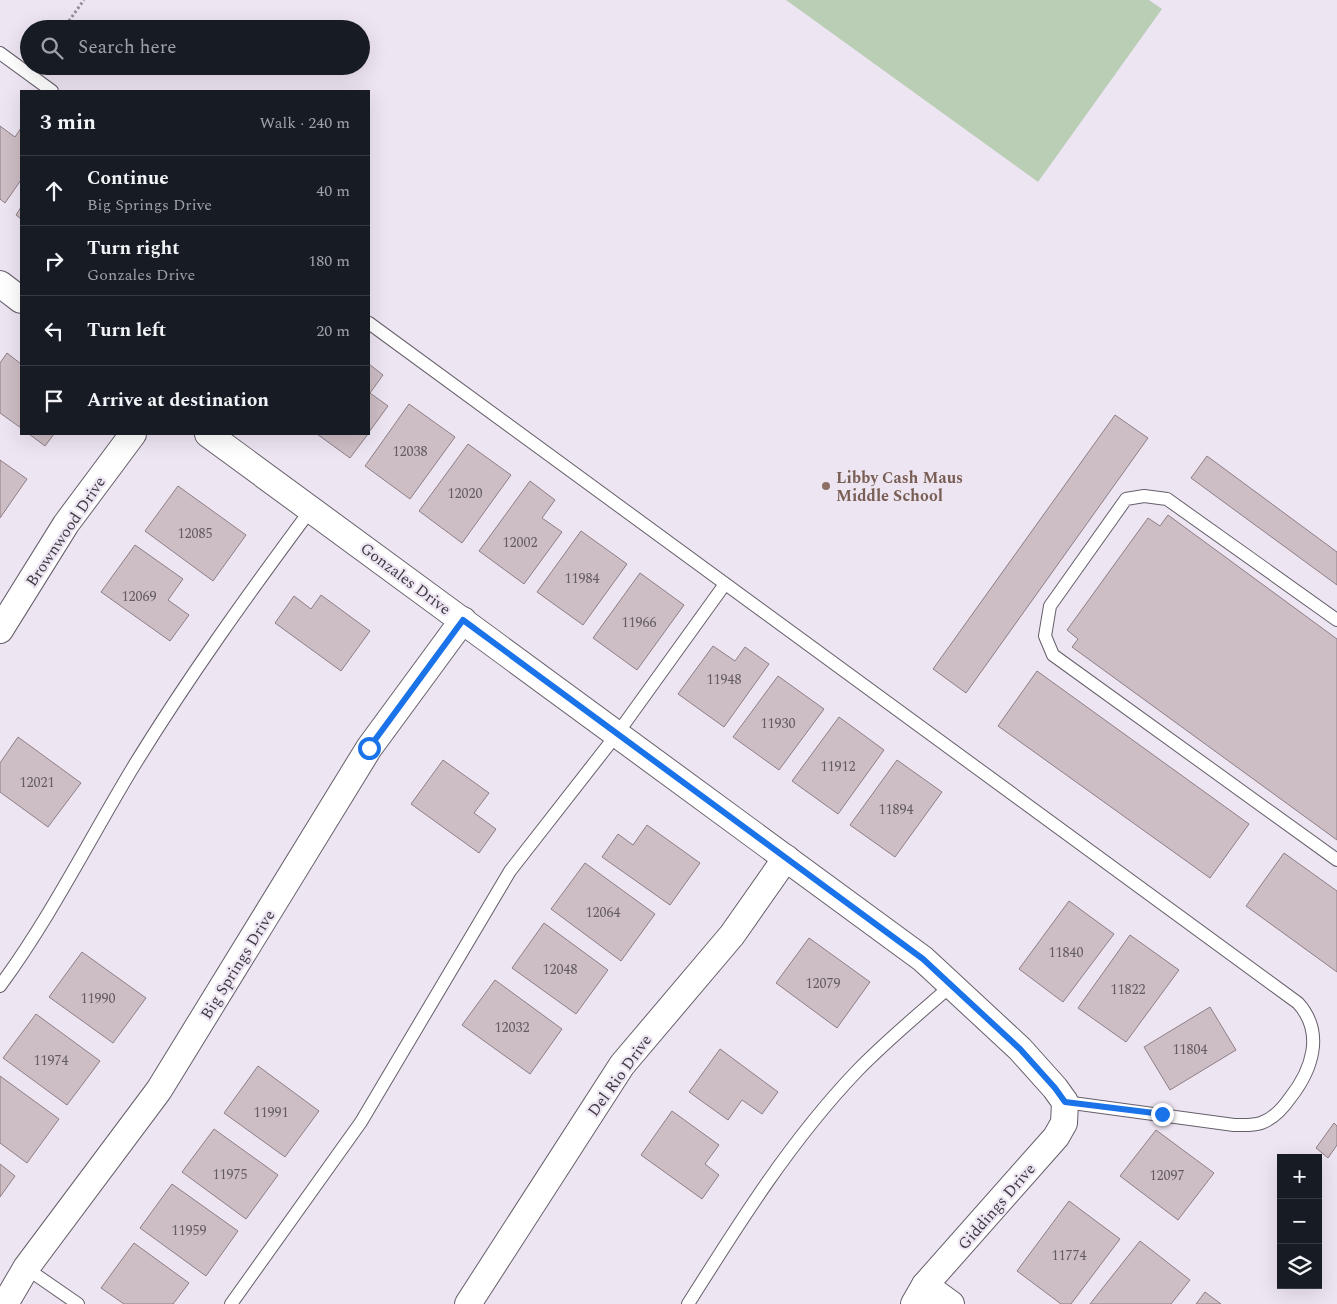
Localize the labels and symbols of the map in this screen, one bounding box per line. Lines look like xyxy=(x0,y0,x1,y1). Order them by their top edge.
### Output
house number: 12038 xyxy=(393,441,428,462)
place label: Libby Cash Maus Middle School xyxy=(836,466,963,508)
street label: Brownwood Drive xyxy=(20,472,112,591)
marker: Libby Cash Maus Middle School xyxy=(820,480,832,492)
house number: 12020 xyxy=(448,483,483,504)
house number: 12085 xyxy=(178,523,213,544)
house number: 12002 xyxy=(503,532,538,553)
street label: Gonzales Drive xyxy=(355,537,456,621)
house number: 11984 xyxy=(565,568,600,589)
house number: 12069 xyxy=(122,586,157,607)
house number: 11966 xyxy=(622,612,657,633)
house number: 11948 xyxy=(707,669,742,690)
house number: 11930 xyxy=(761,713,796,734)
route start xyxy=(358,737,381,760)
house number: 11912 xyxy=(821,756,856,777)
house number: 12021 xyxy=(20,772,55,793)
house number: 11894 xyxy=(879,799,914,820)
house number: 12064 xyxy=(586,902,621,923)
street label: Big Springs Drive xyxy=(195,905,281,1024)
house number: 11840 xyxy=(1049,942,1084,963)
house number: 12048 xyxy=(543,959,578,980)
house number: 12079 xyxy=(806,973,841,994)
house number: 11822 xyxy=(1111,979,1146,1000)
house number: 11990 xyxy=(81,988,116,1009)
house number: 12032 xyxy=(495,1017,530,1038)
street label: Del Rio Drive xyxy=(582,1030,658,1122)
house number: 11804 xyxy=(1173,1039,1208,1060)
house number: 11974 xyxy=(34,1050,69,1071)
house number: 11991 xyxy=(254,1102,289,1123)
route end xyxy=(1151,1103,1174,1126)
street label: Giddings Drive xyxy=(952,1158,1041,1255)
house number: 11975 xyxy=(213,1164,248,1185)
house number: 12097 xyxy=(1150,1165,1185,1186)
house number: 11959 xyxy=(172,1220,207,1241)
house number: 11774 xyxy=(1052,1245,1087,1266)

